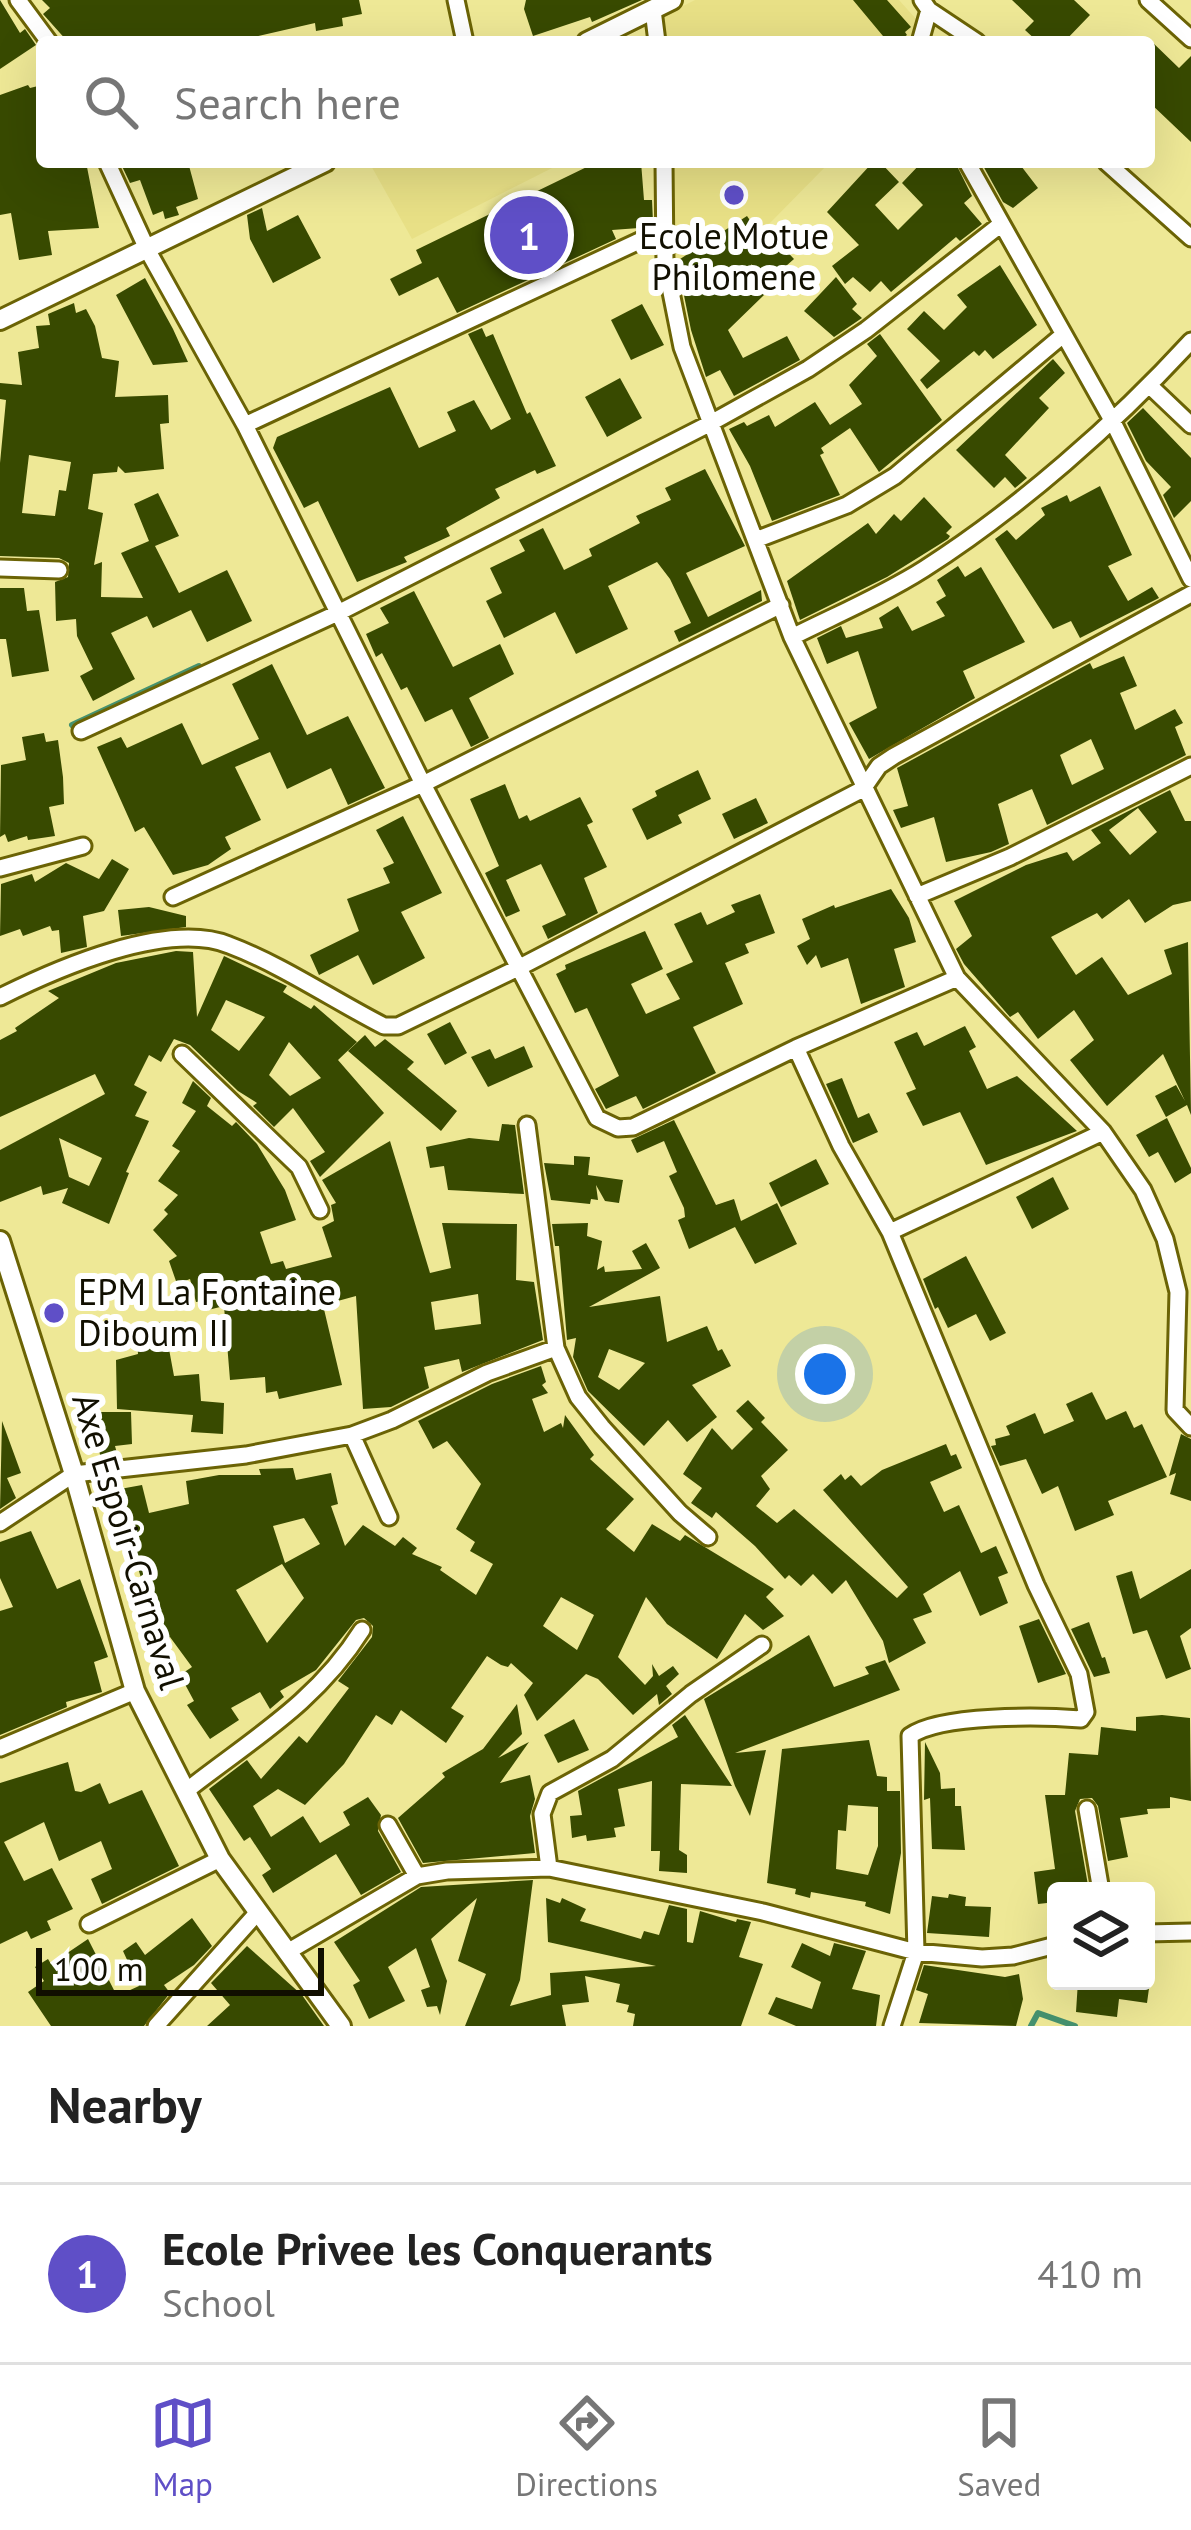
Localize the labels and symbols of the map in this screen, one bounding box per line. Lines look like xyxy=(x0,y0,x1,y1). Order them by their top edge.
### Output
marker: Ecole Motue Philomene xyxy=(721,182,747,208)
pin: 1 xyxy=(490,190,568,280)
place label: Ecole Motue Philomene xyxy=(639,212,829,300)
place label: EPM La Fontaine Diboum II xyxy=(78,1268,336,1356)
marker: EPM La Fontaine Diboum II xyxy=(41,1300,67,1326)
your location xyxy=(795,1344,855,1404)
street label: Axe Espoir-Carnaval xyxy=(62,1387,197,1695)
scale bar xyxy=(36,1942,324,1995)

